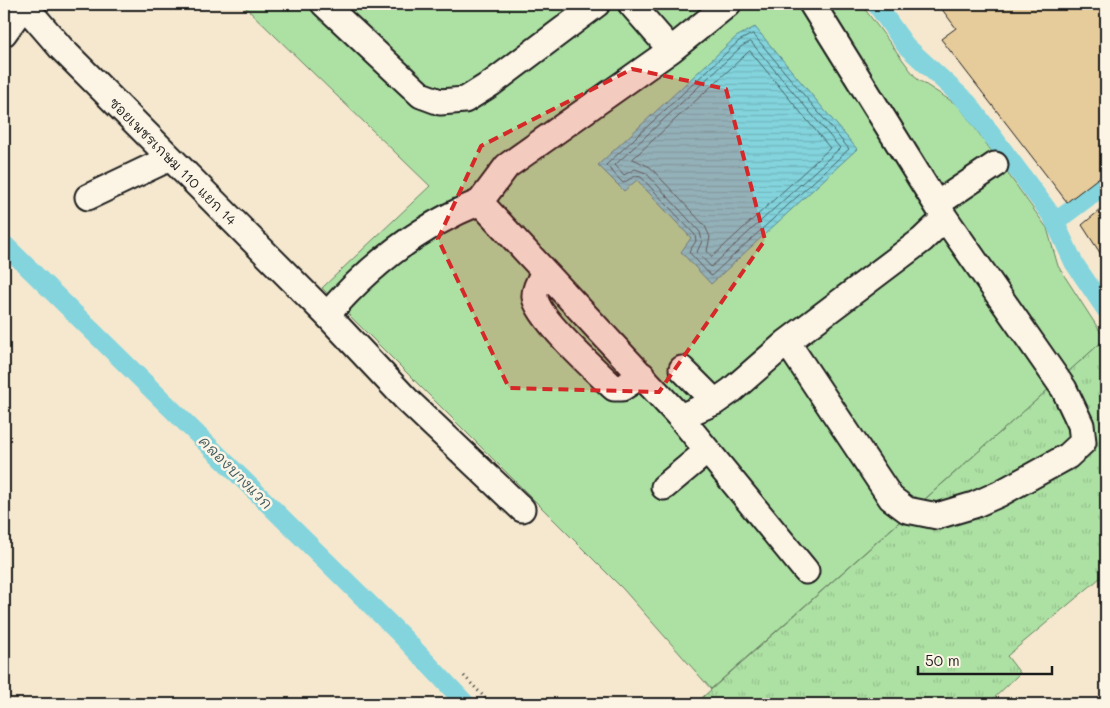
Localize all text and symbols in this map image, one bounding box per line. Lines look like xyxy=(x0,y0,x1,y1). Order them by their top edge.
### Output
street label: ซอยเพชรเกษม 110 แยก 14 xyxy=(105,93,241,229)
water label: คลองบางแวก xyxy=(195,431,277,513)
scale bar xyxy=(918,643,1051,675)
text: 50 m xyxy=(925,650,960,670)

